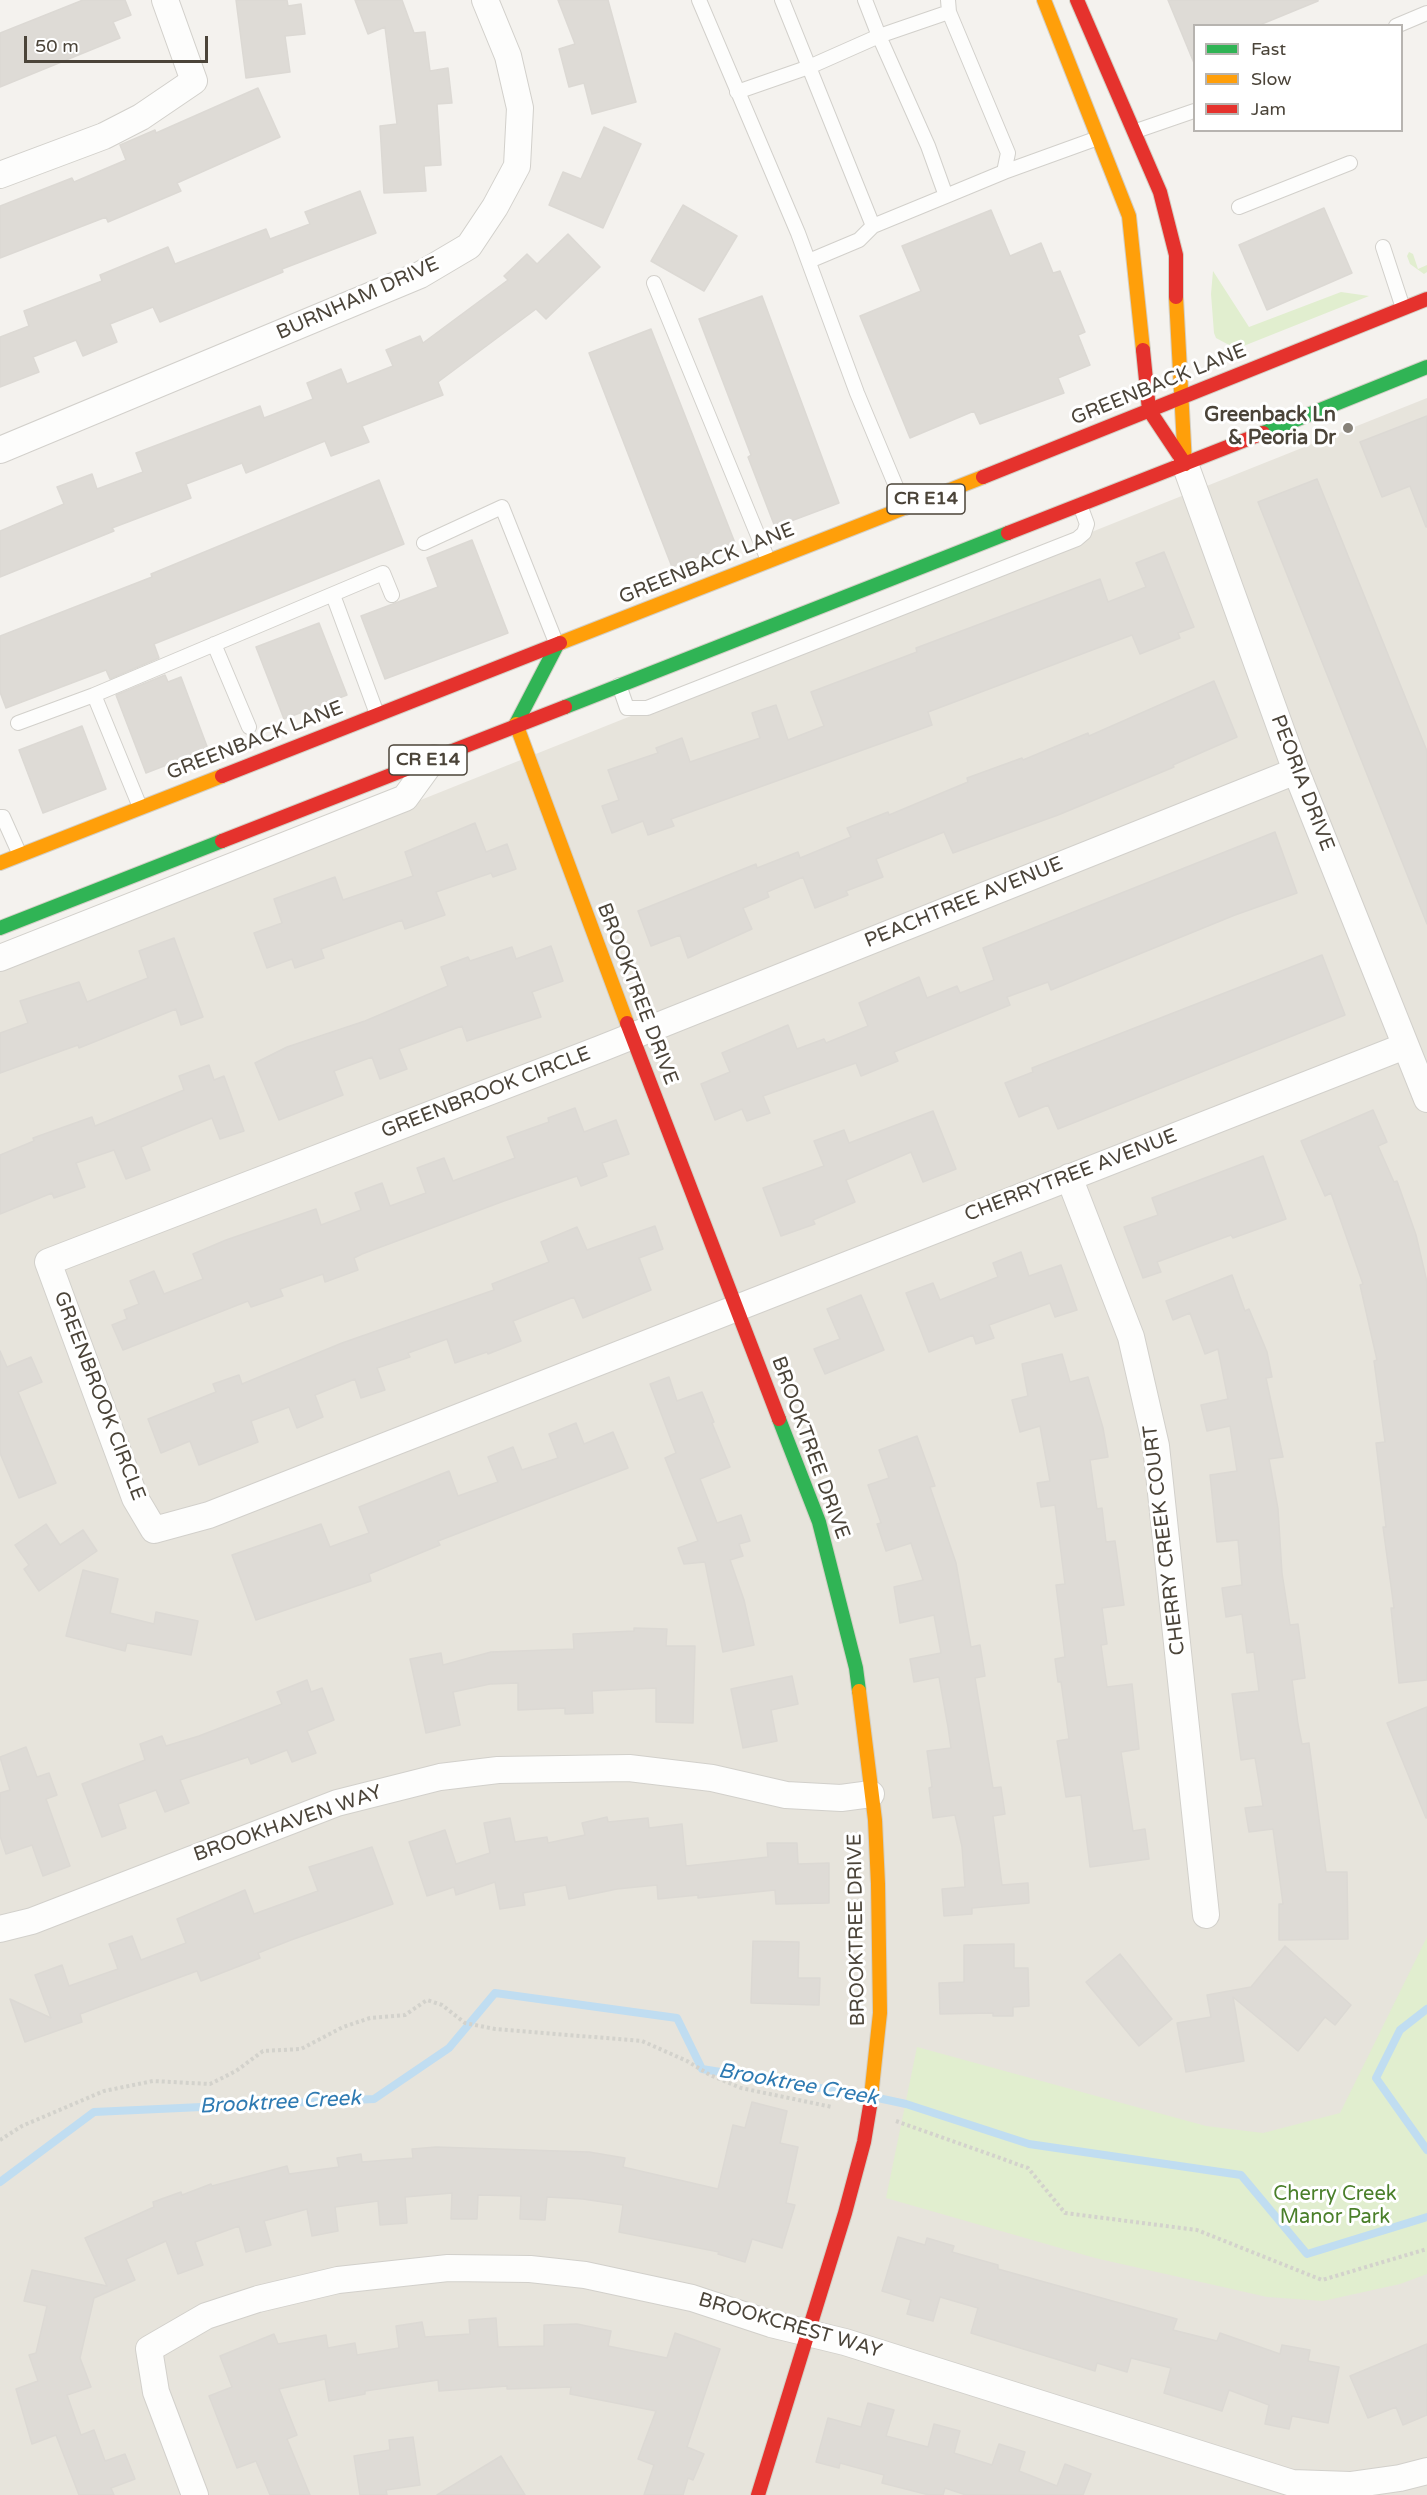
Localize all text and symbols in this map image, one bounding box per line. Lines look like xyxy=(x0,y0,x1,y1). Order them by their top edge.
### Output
scale bar xyxy=(27,24,212,62)
legend xyxy=(1193,24,1403,132)
text: 50 m xyxy=(35,35,79,57)
text: Fast xyxy=(1251,38,1286,60)
text: Slow xyxy=(1251,68,1292,90)
text: Jam xyxy=(1251,98,1286,120)
street label: BURNHAM DRIVE xyxy=(273,252,443,346)
street label: GREENBACK LANE xyxy=(1068,339,1250,431)
place label: Greenback Ln & Peoria Dr xyxy=(1204,404,1336,451)
marker: Greenback Ln & Peoria Dr xyxy=(1341,421,1355,435)
road number: CR E14 xyxy=(887,484,965,514)
street label: GREENBACK LANE xyxy=(616,518,798,610)
street label: GREENBACK LANE xyxy=(163,696,347,786)
street label: PEORIA DRIVE xyxy=(1265,712,1339,854)
road number: CR E14 xyxy=(389,745,467,775)
street label: PEACHTREE AVENUE xyxy=(861,852,1067,954)
street label: BROOKTREE DRIVE xyxy=(591,900,683,1088)
street label: GREENBROOK CIRCLE xyxy=(378,1042,594,1144)
street label: CHERRYTREE AVENUE xyxy=(961,1124,1181,1228)
street label: GREENBROOK CIRCLE xyxy=(48,1288,150,1504)
street label: BROOKTREE DRIVE xyxy=(766,1353,854,1543)
street label: CHERRY CREEK COURT xyxy=(1139,1424,1191,1656)
street label: BROOKHAVEN WAY xyxy=(191,1780,385,1868)
street label: BROOKTREE DRIVE xyxy=(843,1833,871,2027)
water label: Brooktree Creek xyxy=(716,2059,880,2111)
water label: Brooktree Creek xyxy=(199,2086,361,2120)
park label: Cherry Creek Manor Park xyxy=(1273,2183,1397,2230)
street label: BROOKCREST WAY xyxy=(695,2288,885,2364)

